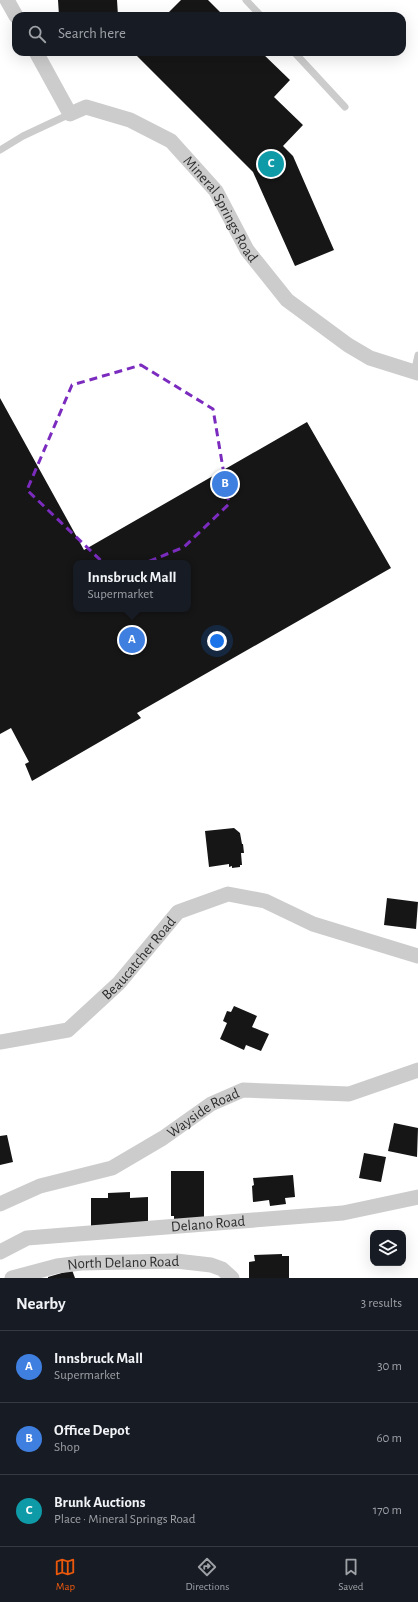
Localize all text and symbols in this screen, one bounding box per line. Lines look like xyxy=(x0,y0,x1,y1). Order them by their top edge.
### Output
search box xyxy=(12,12,406,56)
icon: search xyxy=(26,23,48,45)
text: Search here xyxy=(58,26,126,41)
pin: C xyxy=(258,149,284,179)
street label: Mineral Springs Road xyxy=(181,153,261,265)
pin: B xyxy=(212,469,238,499)
popup xyxy=(73,560,191,612)
text: Innsbruck Mall xyxy=(87,570,177,585)
text: Supermarket xyxy=(87,588,153,601)
pin: A xyxy=(119,625,145,655)
your location xyxy=(207,631,227,651)
street label: Beaucatcher Road xyxy=(99,914,178,1002)
street label: Wayside Road xyxy=(164,1085,242,1140)
street label: Delano Road xyxy=(170,1213,246,1234)
map controls xyxy=(370,1230,406,1266)
button: layers xyxy=(370,1230,406,1266)
street label: North Delano Road xyxy=(67,1253,179,1272)
text: Nearby xyxy=(16,1295,66,1312)
text: 3 results xyxy=(361,1297,402,1310)
text: Innsbruck Mall xyxy=(54,1351,143,1366)
text: A xyxy=(25,1360,33,1373)
text: 30 m xyxy=(377,1360,402,1373)
text: Supermarket xyxy=(54,1369,120,1382)
text: Office Depot xyxy=(54,1423,130,1438)
text: B xyxy=(25,1432,33,1445)
text: 60 m xyxy=(376,1432,402,1445)
text: Shop xyxy=(54,1441,80,1454)
text: Brunk Auctions xyxy=(54,1495,146,1510)
text: C xyxy=(26,1504,32,1517)
text: 170 m xyxy=(373,1504,402,1517)
text: Place · Mineral Springs Road xyxy=(54,1513,196,1526)
tab: Map xyxy=(54,1556,76,1593)
tab: Directions xyxy=(185,1556,229,1593)
tab: Saved xyxy=(338,1556,363,1593)

